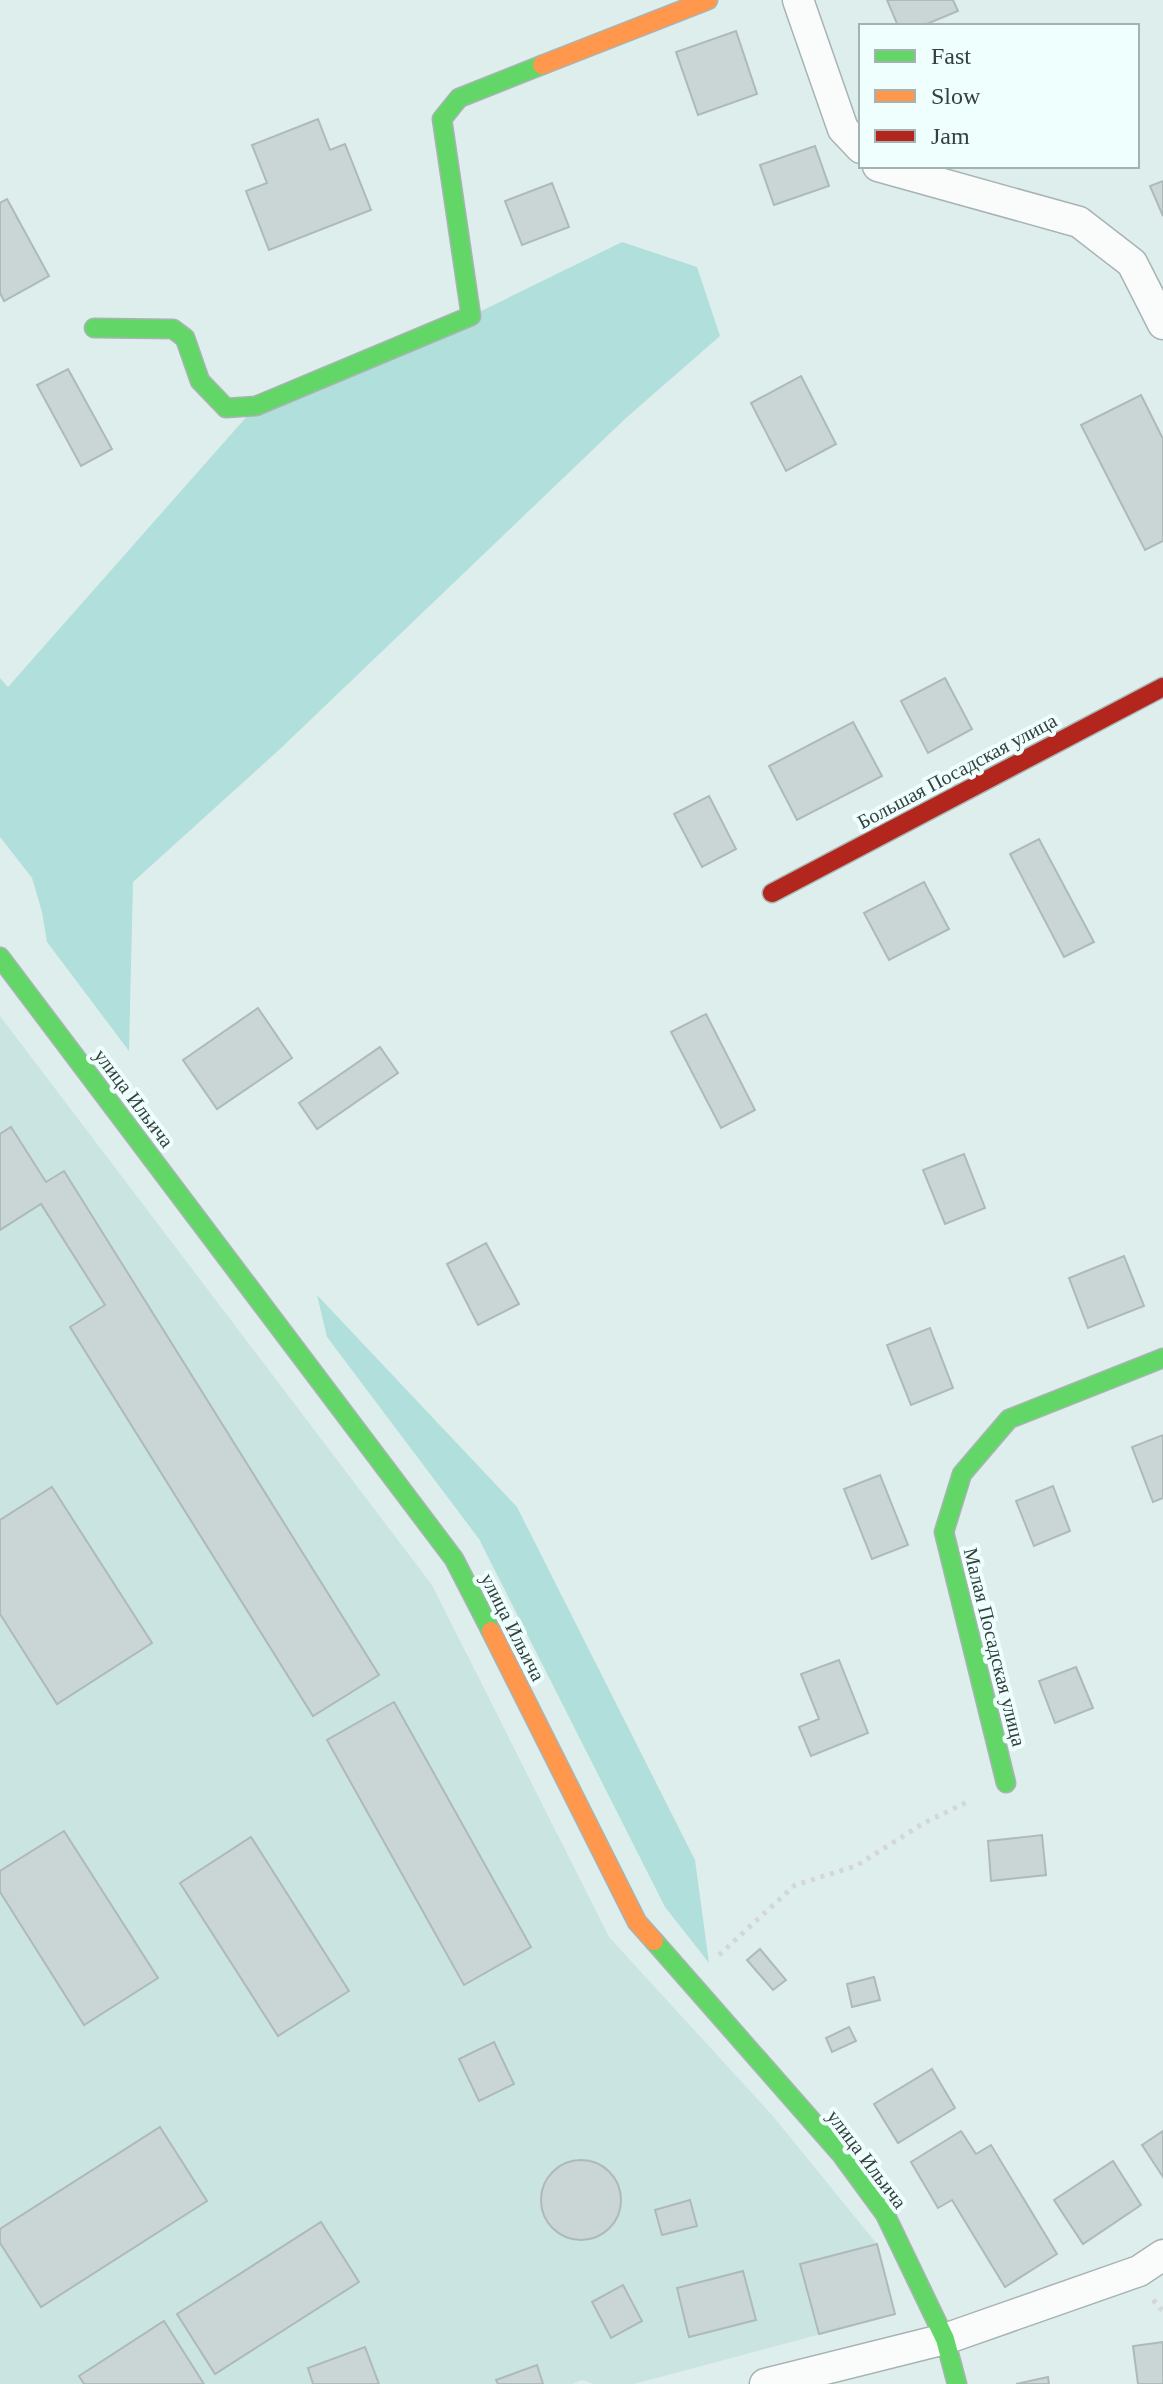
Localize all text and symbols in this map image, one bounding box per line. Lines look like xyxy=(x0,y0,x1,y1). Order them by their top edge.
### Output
legend xyxy=(859,24,1139,168)
text: Fast xyxy=(931,43,971,69)
text: Slow xyxy=(931,83,981,109)
text: Jam xyxy=(931,123,970,149)
street label: Большая Посадская улица xyxy=(854,709,1061,834)
street label: улица Ильича xyxy=(89,1044,178,1152)
street label: Малая Посадская улица xyxy=(959,1545,1030,1749)
street label: улица Ильича xyxy=(476,1570,550,1685)
street label: улица Ильича xyxy=(822,2105,911,2213)

